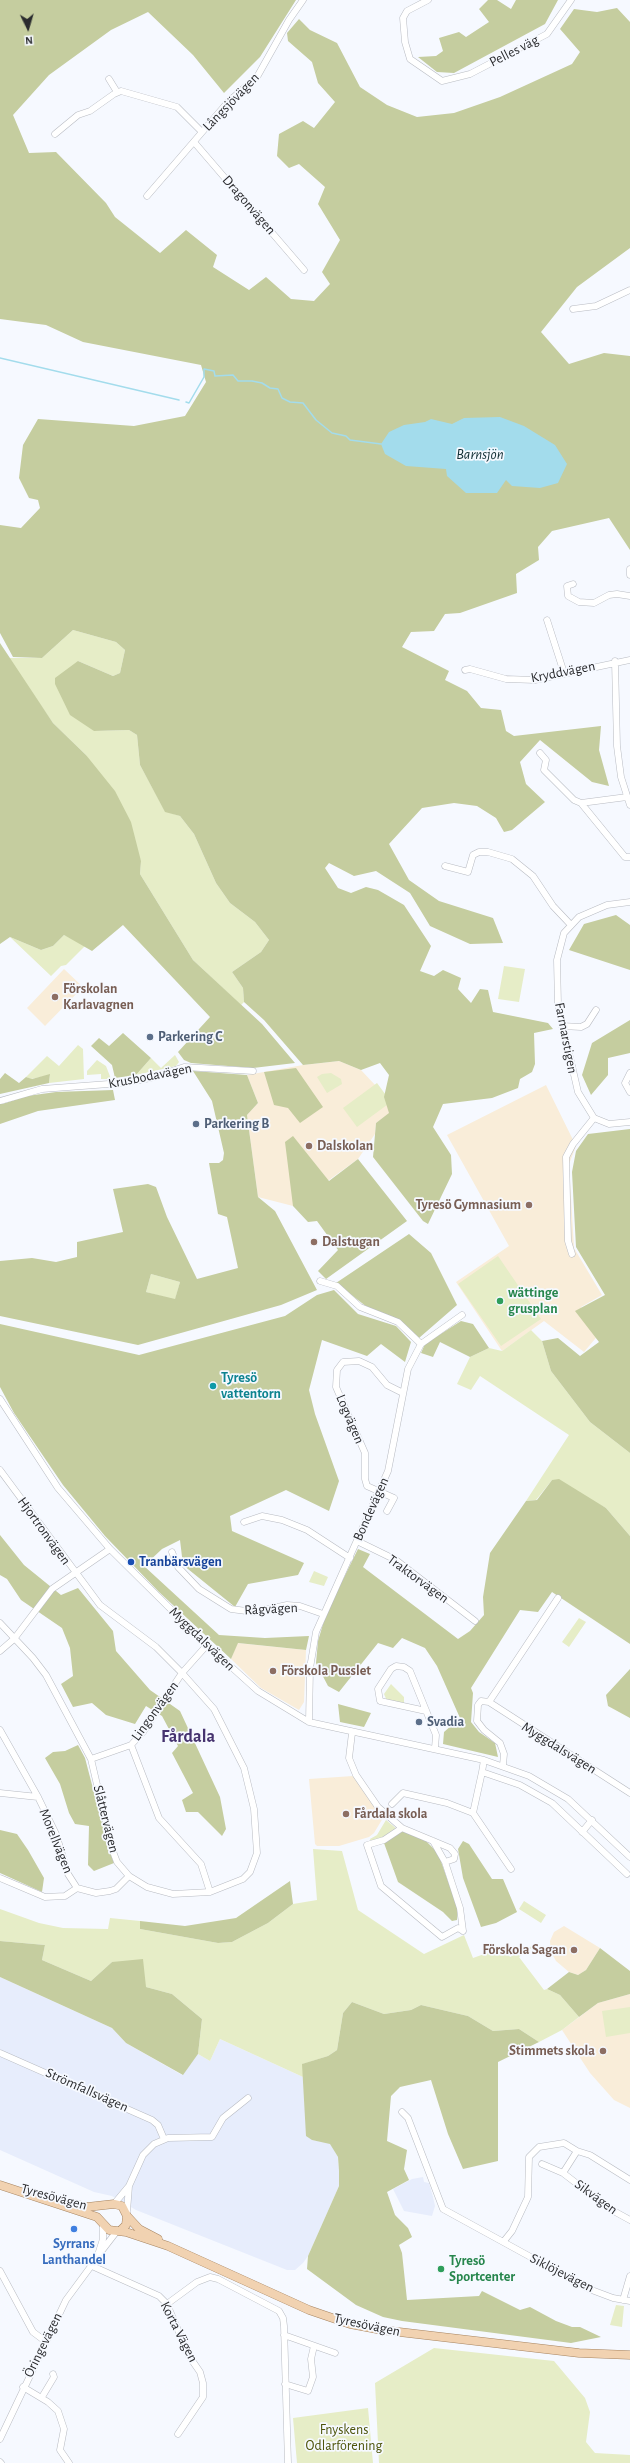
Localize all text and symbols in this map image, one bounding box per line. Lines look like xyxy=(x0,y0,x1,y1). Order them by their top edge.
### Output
north arrow xyxy=(8,8,48,48)
street label: Pelles väg xyxy=(487,31,541,71)
text: N xyxy=(25,35,33,46)
street label: Långsjövägen xyxy=(199,69,263,135)
street label: Dragonvägen xyxy=(219,172,279,238)
water label: Barnsjön xyxy=(456,445,504,463)
street label: Kryddvägen xyxy=(529,658,597,686)
place label: Förskolan Karlavagnen xyxy=(63,981,134,1014)
marker: Förskolan Karlavagnen xyxy=(50,992,60,1002)
street label: Farmarstigen xyxy=(551,1001,581,1075)
place label: Parkering C xyxy=(158,1029,222,1045)
marker: Parkering C xyxy=(145,1032,155,1042)
street label: Krusbodavägen xyxy=(107,1060,193,1092)
place label: Parkering B xyxy=(204,1116,269,1132)
marker: Parkering B xyxy=(191,1119,201,1129)
place label: Dalskolan xyxy=(317,1138,373,1154)
marker: Dalskolan xyxy=(304,1141,314,1151)
place label: Tyresö Gymnasium xyxy=(415,1197,521,1213)
marker: Tyresö Gymnasium xyxy=(524,1200,534,1210)
place label: Dalstugan xyxy=(322,1234,380,1250)
marker: Dalstugan xyxy=(309,1237,319,1247)
place label: wättinge grusplan xyxy=(508,1285,558,1318)
marker: wättinge grusplan xyxy=(495,1296,505,1306)
place label: Tyresö vattentorn xyxy=(221,1370,281,1402)
marker: Tyresö vattentorn xyxy=(208,1381,218,1391)
street label: Logvägen xyxy=(332,1392,368,1446)
street label: Bondevägen xyxy=(350,1475,392,1543)
street label: Hjortronvägen xyxy=(14,1494,74,1568)
street label: Traktorvägen xyxy=(384,1551,452,1607)
place label: Tranbärsvägen xyxy=(139,1554,222,1570)
marker: Tranbärsvägen xyxy=(126,1557,136,1567)
street label: Rågvägen xyxy=(244,1599,298,1619)
street label: Myggdalsvägen xyxy=(166,1603,238,1675)
place label: Förskola Pusslet xyxy=(281,1663,371,1679)
marker: Förskola Pusslet xyxy=(268,1666,278,1676)
street label: Lingonvägen xyxy=(128,1678,182,1744)
place label: Svadia xyxy=(427,1714,464,1730)
marker: Svadia xyxy=(414,1717,424,1727)
street label: Myggdalsvägen xyxy=(518,1718,600,1778)
district label: Fårdala xyxy=(161,1726,215,1748)
street label: Slåttervägen xyxy=(90,1784,122,1854)
street label: Morellvägen xyxy=(35,1806,77,1876)
place label: Fårdala skola xyxy=(354,1806,428,1822)
marker: Fårdala skola xyxy=(341,1809,351,1819)
place label: Förskola Sagan xyxy=(482,1942,566,1958)
marker: Förskola Sagan xyxy=(569,1945,579,1955)
place label: Stimmets skola xyxy=(509,2043,595,2059)
marker: Stimmets skola xyxy=(598,2046,608,2056)
street label: Strömfallsvägen xyxy=(43,2064,131,2116)
street label: Sikvägen xyxy=(571,2176,621,2218)
street label: Tyresövägen xyxy=(19,2180,89,2214)
marker: Syrrans Lanthandel xyxy=(69,2224,79,2234)
place label: Syrrans Lanthandel xyxy=(42,2236,106,2268)
street label: Siklöjevägen xyxy=(527,2250,597,2296)
place label: Tyresö Sportcenter xyxy=(449,2253,515,2286)
marker: Tyresö Sportcenter xyxy=(436,2264,446,2274)
street label: Korta Vägen xyxy=(157,2299,201,2365)
street label: Öringevägen xyxy=(20,2310,66,2380)
street label: Tyresövägen xyxy=(332,2310,402,2340)
park label: Fnyskens Odlarförening xyxy=(306,2422,382,2454)

